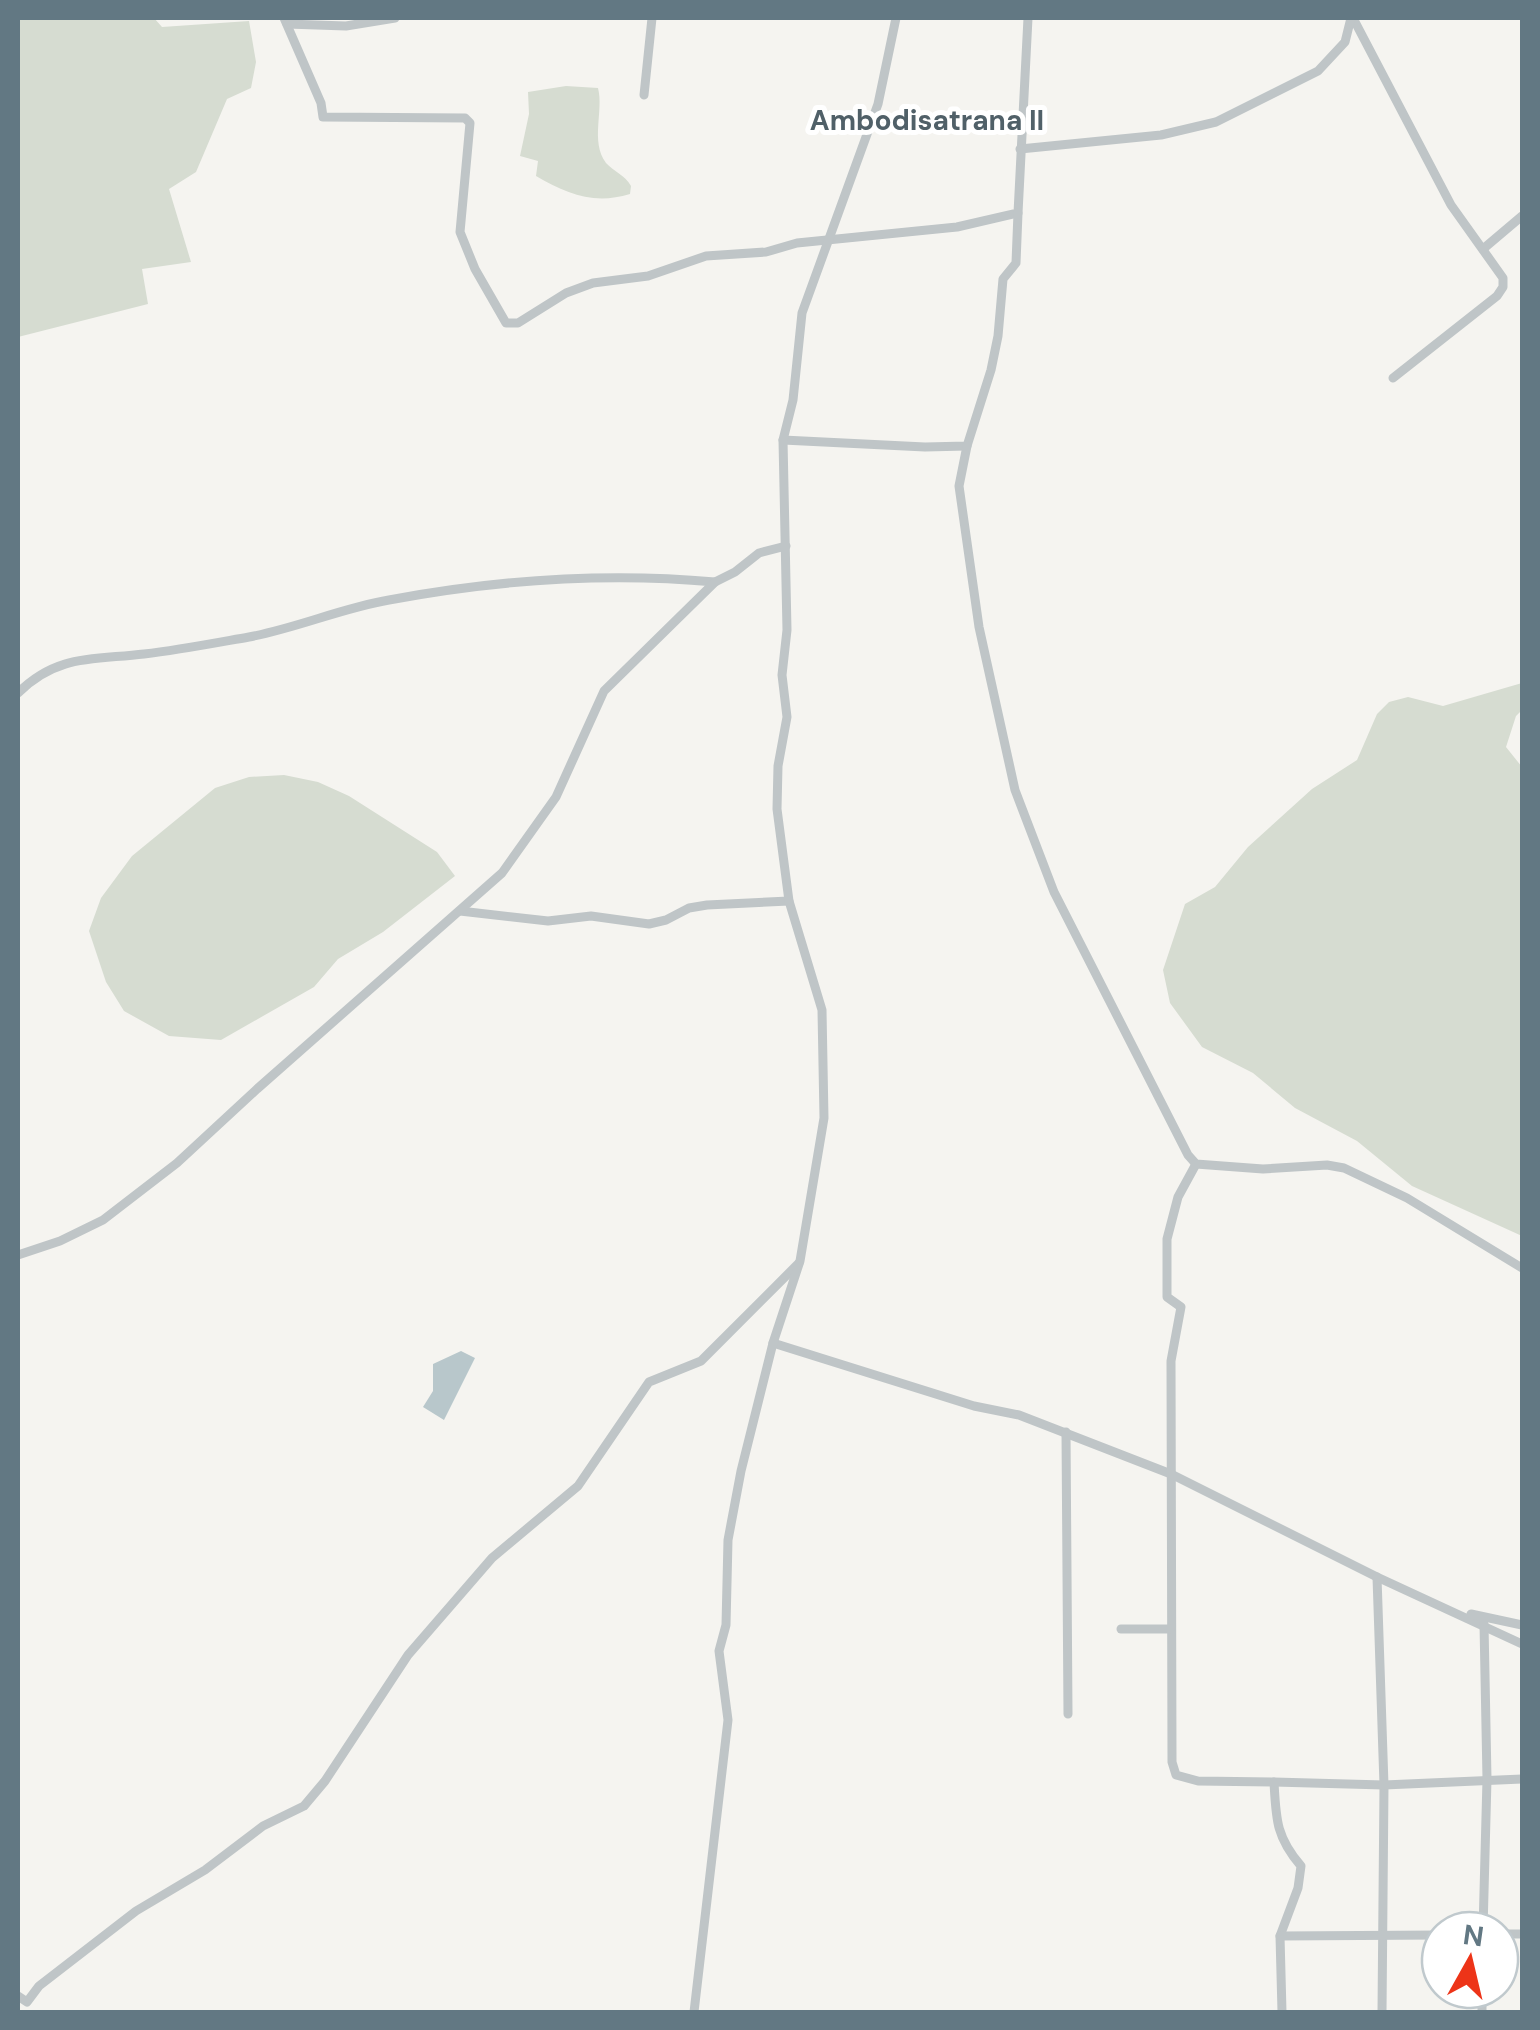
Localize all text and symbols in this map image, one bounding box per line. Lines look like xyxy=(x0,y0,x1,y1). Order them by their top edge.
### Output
district label: Ambodisatrana II xyxy=(810,102,1044,139)
north arrow xyxy=(1420,1910,1520,2010)
text: N xyxy=(1461,1916,1486,1955)

